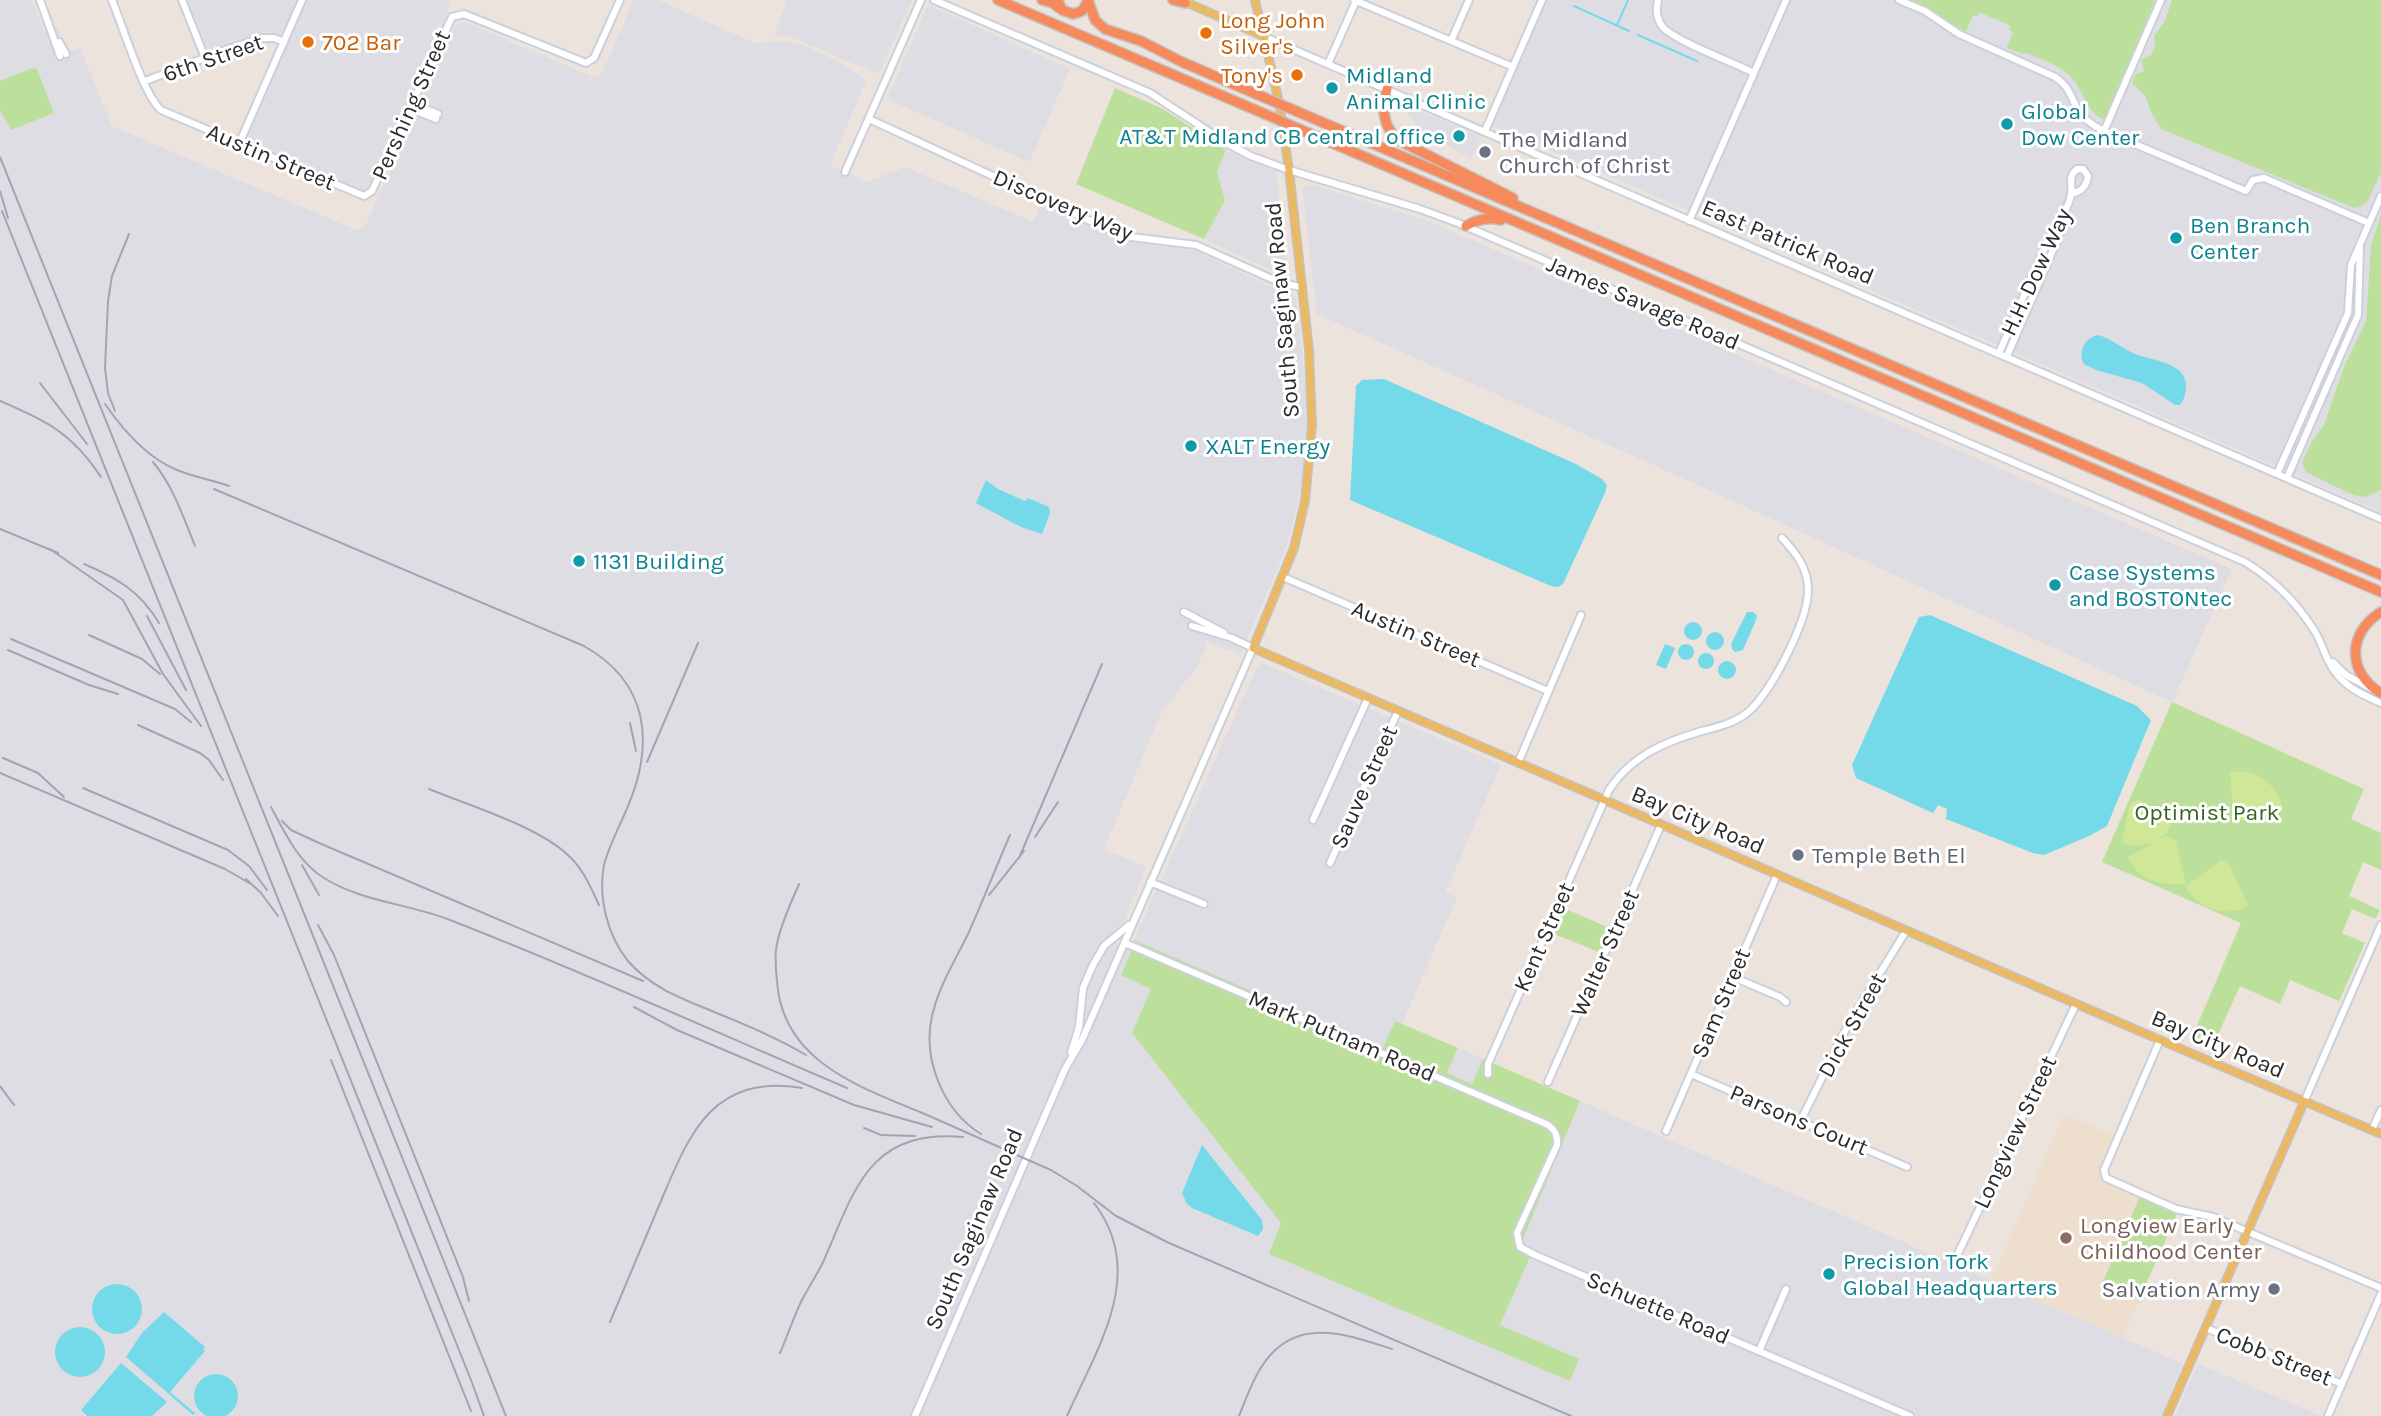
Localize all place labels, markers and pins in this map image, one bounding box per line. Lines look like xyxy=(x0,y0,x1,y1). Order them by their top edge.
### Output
place label: Long John Silver's xyxy=(1220,7,1325,60)
marker: Long John Silver's xyxy=(1198,25,1214,41)
place label: 702 Bar xyxy=(322,29,401,56)
marker: 702 Bar xyxy=(300,34,316,50)
place label: Tony's xyxy=(1221,62,1283,89)
place label: Midland Animal Clinic xyxy=(1346,62,1486,115)
marker: Tony's xyxy=(1289,67,1305,83)
marker: Midland Animal Clinic xyxy=(1324,80,1340,96)
place label: Global Dow Center xyxy=(2021,98,2140,151)
marker: Global Dow Center xyxy=(1999,116,2015,132)
place label: AT&T Midland CB central office xyxy=(1119,123,1445,150)
place label: The Midland Church of Christ xyxy=(1499,126,1671,179)
marker: AT&T Midland CB central office xyxy=(1451,128,1467,144)
marker: The Midland Church of Christ xyxy=(1477,144,1493,160)
place label: Ben Branch Center xyxy=(2190,212,2310,265)
marker: Ben Branch Center xyxy=(2168,230,2184,246)
place label: XALT Energy xyxy=(1205,433,1331,460)
marker: XALT Energy xyxy=(1183,438,1199,454)
place label: 1131 Building xyxy=(593,548,724,575)
marker: 1131 Building xyxy=(571,553,587,569)
place label: Case Systems and BOSTONtec xyxy=(2069,559,2232,612)
marker: Case Systems and BOSTONtec xyxy=(2047,577,2063,593)
place label: Temple Beth El xyxy=(1812,842,1966,869)
marker: Temple Beth El xyxy=(1790,847,1806,863)
place label: Longview Early Childhood Center xyxy=(2080,1212,2262,1265)
marker: Longview Early Childhood Center xyxy=(2058,1230,2074,1246)
place label: Precision Tork Global Headquarters xyxy=(1843,1248,2058,1301)
marker: Precision Tork Global Headquarters xyxy=(1821,1266,1837,1282)
place label: Salvation Army xyxy=(2102,1276,2260,1303)
marker: Salvation Army xyxy=(2266,1281,2282,1297)

